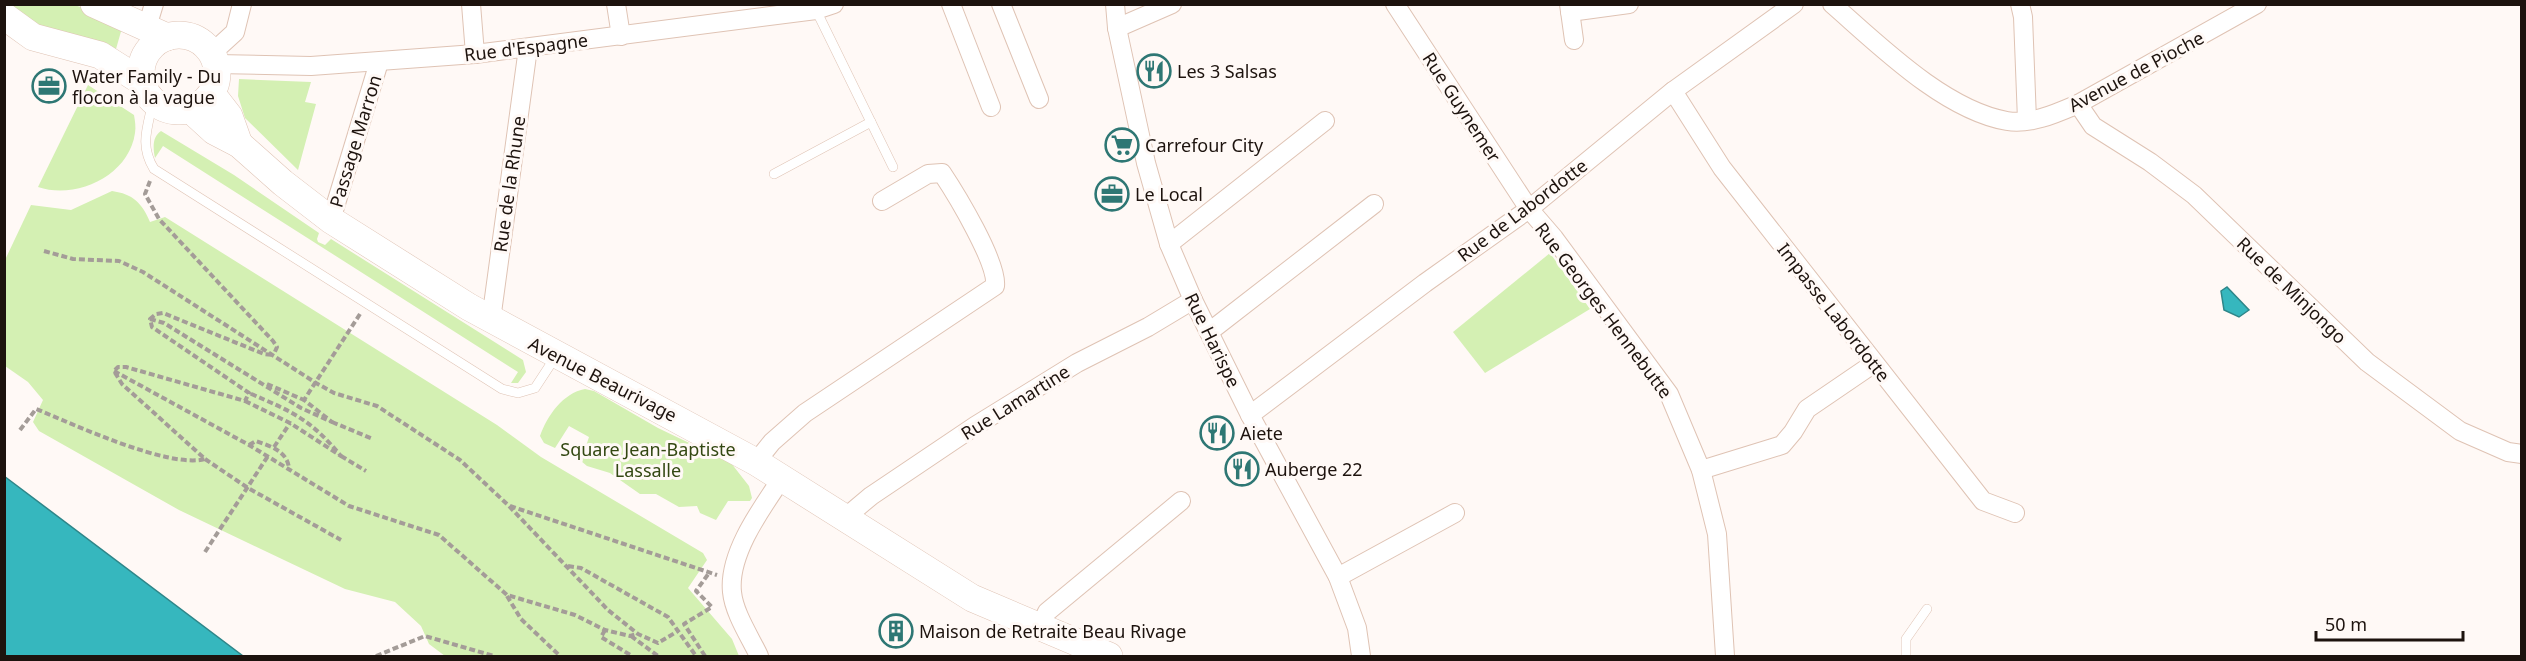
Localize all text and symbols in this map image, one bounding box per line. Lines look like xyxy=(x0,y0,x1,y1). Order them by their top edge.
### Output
street label: Avenue de Pioche xyxy=(2064,25,2208,117)
street label: Rue d'Espagne xyxy=(463,28,589,66)
street label: Rue Guynemer xyxy=(1418,48,1507,167)
restaurant icon: Les 3 Salsas xyxy=(1136,53,1172,89)
place label: Les 3 Salsas xyxy=(1177,59,1277,83)
place label: Water Family - Du flocon à la vague xyxy=(72,64,221,109)
office icon: Water Family - Du flocon à la vague xyxy=(31,68,67,104)
street label: Passage Marron xyxy=(323,72,387,210)
street label: Rue de la Rhune xyxy=(488,114,530,254)
supermarket icon: Carrefour City xyxy=(1104,127,1140,163)
place label: Carrefour City xyxy=(1145,133,1264,157)
street label: Rue de Labordotte xyxy=(1452,153,1592,267)
office icon: Le Local xyxy=(1094,176,1130,212)
place label: Le Local xyxy=(1135,182,1203,206)
street label: Rue Georges Hennebutte xyxy=(1530,217,1678,403)
street label: Rue de Minjongo xyxy=(2232,231,2352,349)
street label: Impasse Labordotte xyxy=(1772,238,1896,386)
street label: Rue Harispe xyxy=(1180,289,1246,391)
street label: Avenue Beaurivage xyxy=(525,331,681,427)
street label: Rue Lamartine xyxy=(956,359,1074,445)
restaurant icon: Aiete xyxy=(1199,415,1235,451)
place label: Aiete xyxy=(1240,421,1283,445)
park label: Square Jean-Baptiste Lassalle xyxy=(560,437,736,482)
restaurant icon: Auberge 22 xyxy=(1224,451,1260,487)
place label: Auberge 22 xyxy=(1265,457,1363,481)
scale bar xyxy=(2316,604,2463,642)
text: 50 m xyxy=(2325,612,2367,636)
building icon: Maison de Retraite Beau Rivage xyxy=(878,613,914,649)
place label: Maison de Retraite Beau Rivage xyxy=(919,619,1186,643)

